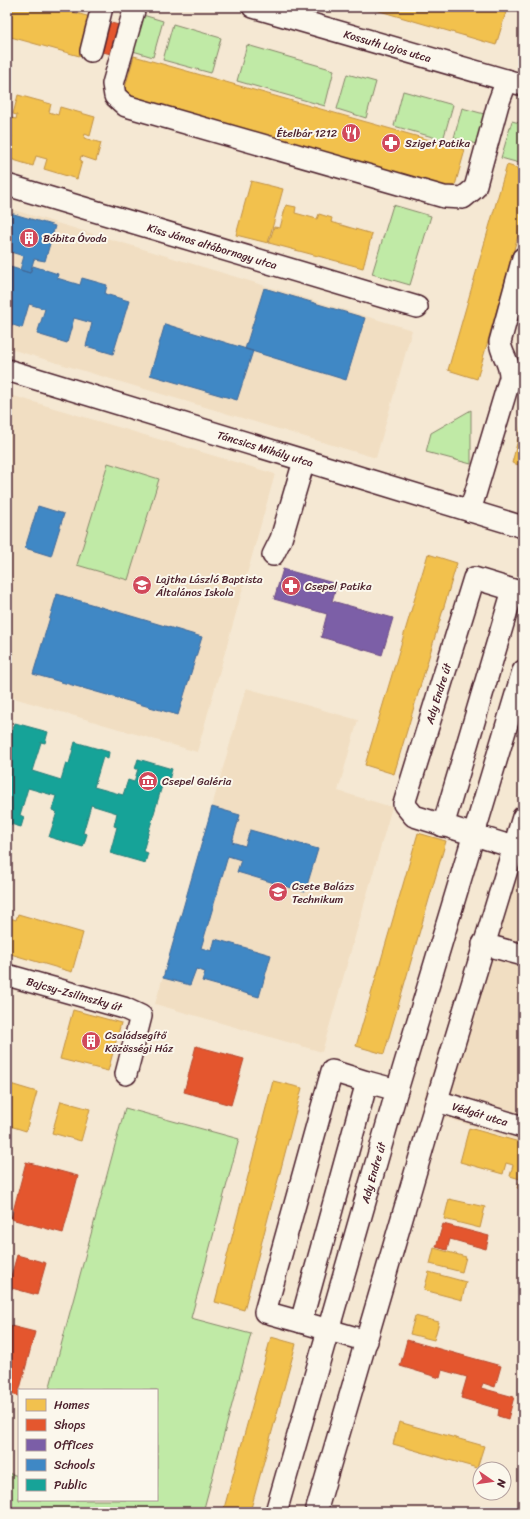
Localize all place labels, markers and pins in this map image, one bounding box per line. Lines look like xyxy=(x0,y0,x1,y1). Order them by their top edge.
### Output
restaurant icon: Ételbár 1212 xyxy=(340,122,362,144)
place label: Ételbár 1212 xyxy=(276,124,338,143)
pharmacy icon: Sziget Patika xyxy=(380,132,402,154)
place label: Sziget Patika xyxy=(405,134,471,153)
building icon: Bóbita Óvoda xyxy=(18,227,40,249)
place label: Bóbita Óvoda xyxy=(43,229,107,248)
place label: Lajtha László Baptista Általános Iskola xyxy=(155,570,263,602)
school or university icon: Lajtha László Baptista Általános Iskola xyxy=(131,574,153,596)
pharmacy icon: Csepel Patika xyxy=(280,575,302,597)
place label: Csepel Patika xyxy=(305,577,372,596)
museum icon: Csepel Galéria xyxy=(137,770,159,792)
place label: Csepel Galéria xyxy=(162,772,232,791)
place label: Csete Balázs Technikum xyxy=(292,877,355,909)
school or university icon: Csete Balázs Technikum xyxy=(267,881,289,903)
place label: Családsegítő Közösségi Ház xyxy=(105,1026,174,1058)
building icon: Családsegítő Közösségi Ház xyxy=(80,1030,102,1052)

